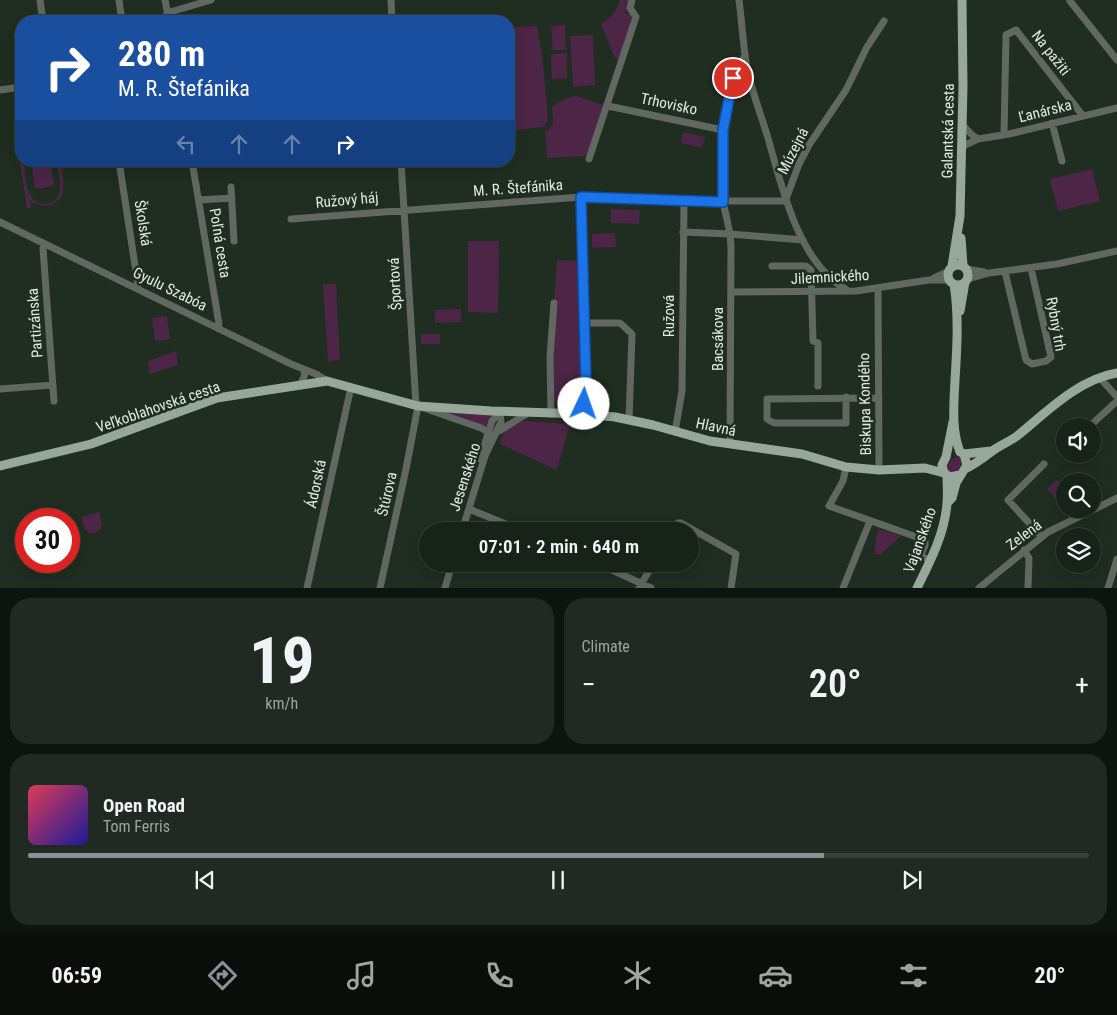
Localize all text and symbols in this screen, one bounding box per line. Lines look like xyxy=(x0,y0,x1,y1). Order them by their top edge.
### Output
street label: Na pažiti xyxy=(1028,27,1074,79)
text: 280 m xyxy=(118,34,205,75)
icon: right xyxy=(35,35,100,100)
pin xyxy=(712,57,754,99)
icon: arrive xyxy=(719,64,747,92)
text: M. R. Štefánika xyxy=(118,76,250,101)
street label: Galantská cesta xyxy=(938,83,958,179)
street label: Trhovisko xyxy=(639,89,699,119)
street label: Ľanárska xyxy=(1017,96,1073,126)
street label: Múzejná xyxy=(774,125,812,177)
icon: left xyxy=(172,130,200,158)
icon: ahead xyxy=(225,130,253,158)
icon: ahead xyxy=(278,130,306,158)
icon: right xyxy=(331,130,359,158)
street label: M. R. Štefánika xyxy=(473,176,563,200)
street label: Ružový háj xyxy=(315,188,379,212)
street label: Školská xyxy=(130,199,156,247)
street label: Poľná cesta xyxy=(206,207,234,279)
street label: Športová xyxy=(385,257,405,311)
street label: Gyulu Szabóa xyxy=(130,263,210,315)
street label: Jilemnického xyxy=(790,266,870,288)
street label: Partizánska xyxy=(24,287,46,359)
street label: Ružová xyxy=(660,295,678,337)
street label: Rybný trh xyxy=(1042,295,1070,353)
street label: Bacsákova xyxy=(709,307,727,371)
street label: Biskupa Kondého xyxy=(855,353,875,455)
street label: Veľkoblahovská cesta xyxy=(94,377,222,437)
position arrow xyxy=(557,377,609,429)
street label: Hlavná xyxy=(694,414,738,440)
map controls xyxy=(1056,418,1101,573)
button: sound xyxy=(1056,418,1101,463)
street label: Jesenského xyxy=(446,441,484,513)
street label: Ádorská xyxy=(302,458,330,510)
street label: Štúrova xyxy=(373,470,401,518)
button: search xyxy=(1056,473,1101,518)
street label: Vajanského xyxy=(900,505,940,575)
speed limit sign: 30 xyxy=(15,508,80,573)
street label: Zelená xyxy=(1003,516,1045,554)
button: layers xyxy=(1056,528,1101,573)
text: 07:01 · 2 min · 640 m xyxy=(479,535,639,558)
text: 19 xyxy=(249,623,315,699)
text: Climate xyxy=(582,637,630,656)
text: 20° xyxy=(809,662,862,706)
text: − xyxy=(582,668,596,701)
text: + xyxy=(1075,668,1089,701)
text: km/h xyxy=(265,694,298,713)
text: Open Road xyxy=(103,794,185,817)
text: Tom Ferris xyxy=(103,817,170,836)
icon: previous xyxy=(191,866,219,894)
icon: pause xyxy=(544,866,572,894)
icon: next xyxy=(898,866,926,894)
icon: directions xyxy=(205,958,240,993)
icon: music xyxy=(344,958,379,993)
icon: phone xyxy=(482,958,517,993)
icon: climate xyxy=(620,958,655,993)
icon: car xyxy=(758,958,793,993)
icon: filters xyxy=(896,958,931,993)
text: 06:59 xyxy=(52,963,102,988)
text: 20° xyxy=(1035,963,1065,988)

